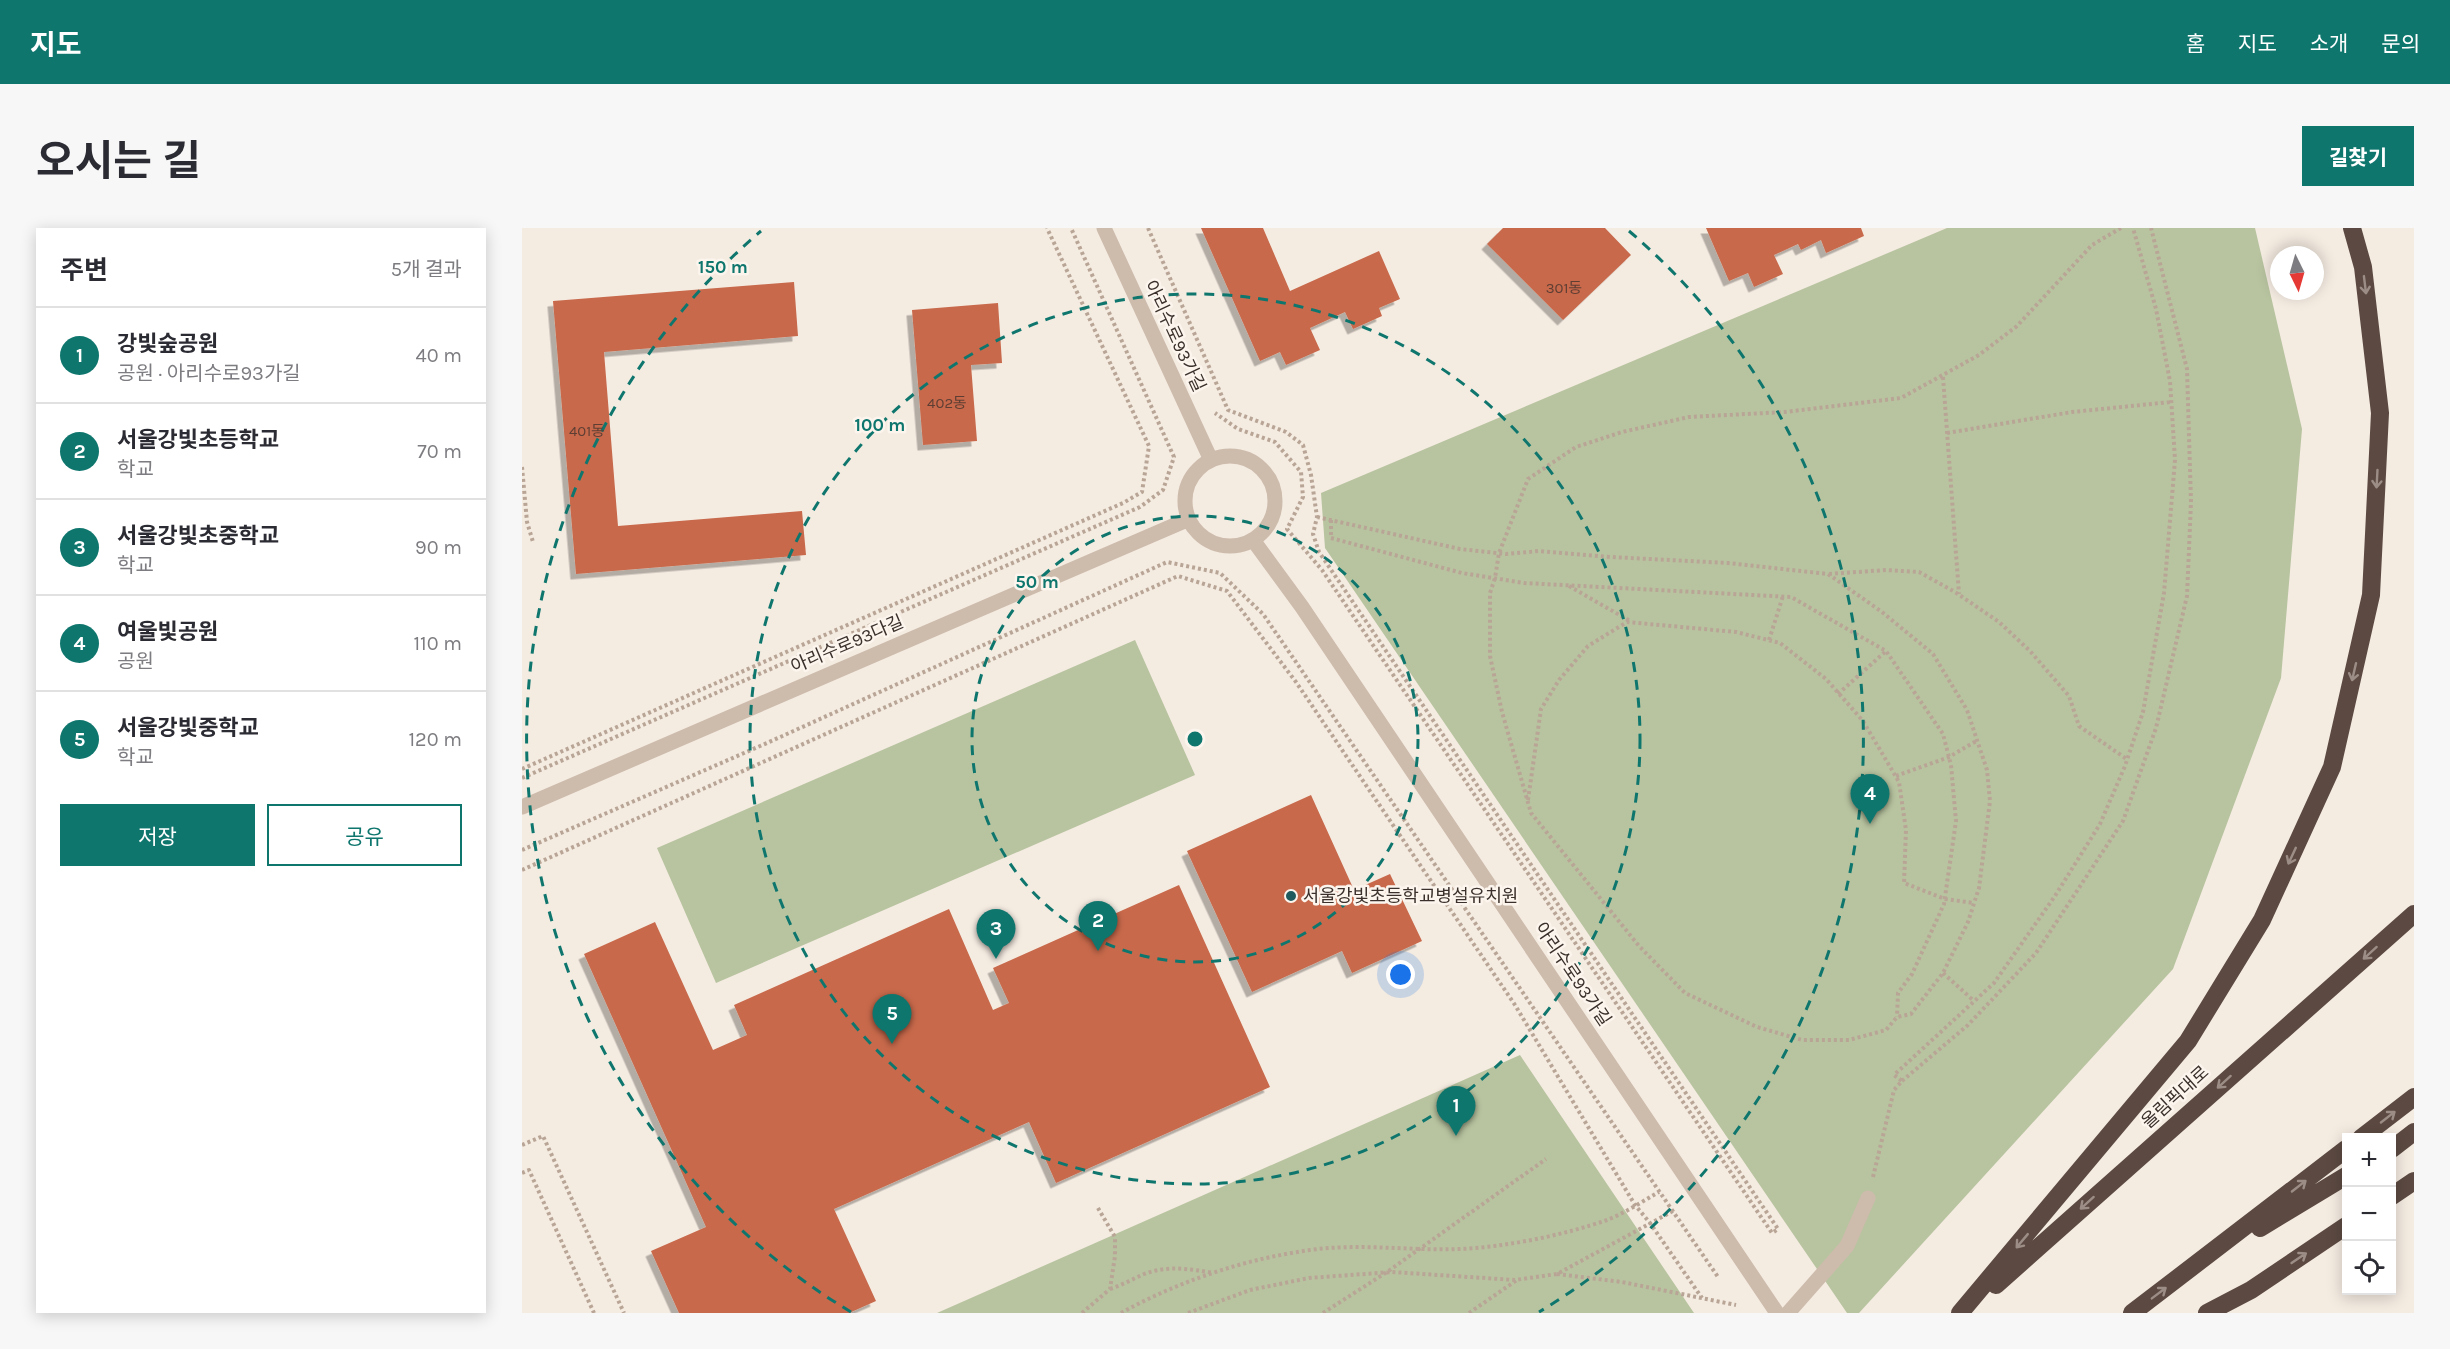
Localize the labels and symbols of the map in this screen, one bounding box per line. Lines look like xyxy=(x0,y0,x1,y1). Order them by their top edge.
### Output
north arrow xyxy=(2270,246,2324,300)
text: 150 m xyxy=(698,256,748,278)
one-way arrow xyxy=(2360,274,2371,294)
street label: 아리수로93가길 xyxy=(1140,277,1210,395)
house number: 301동 xyxy=(1546,279,1582,297)
house number: 402동 xyxy=(927,394,967,412)
text: 100 m xyxy=(855,414,905,436)
house number: 401동 xyxy=(569,422,605,440)
one-way arrow xyxy=(2371,468,2382,488)
text: 50 m xyxy=(1015,571,1059,593)
street label: 아리수로93다길 xyxy=(787,610,907,678)
one-way arrow xyxy=(2347,662,2359,681)
centre of rings xyxy=(1185,729,1205,749)
pin: 4 xyxy=(1850,774,1890,824)
one-way arrow xyxy=(2285,846,2297,864)
place label: 서울강빛초등학교병설유치원 xyxy=(1303,885,1518,907)
marker: 서울강빛초등학교병설유치원 xyxy=(1284,889,1298,903)
pin: 2 xyxy=(1078,902,1118,951)
pin: 3 xyxy=(976,910,1016,959)
street label: 아리수로93가길 xyxy=(1530,918,1616,1030)
one-way arrow xyxy=(2363,946,2378,960)
your location xyxy=(1386,960,1415,989)
pin: 5 xyxy=(872,994,911,1044)
street label: 올림픽대로 xyxy=(2137,1061,2213,1133)
one-way arrow xyxy=(2217,1075,2232,1089)
pin: 1 xyxy=(1436,1086,1476,1136)
one-way arrow xyxy=(2379,1111,2395,1124)
one-way arrow xyxy=(2291,1179,2307,1192)
one-way arrow xyxy=(2080,1196,2095,1210)
one-way arrow xyxy=(2015,1233,2028,1249)
one-way arrow xyxy=(2290,1252,2306,1264)
one-way arrow xyxy=(2151,1287,2167,1299)

